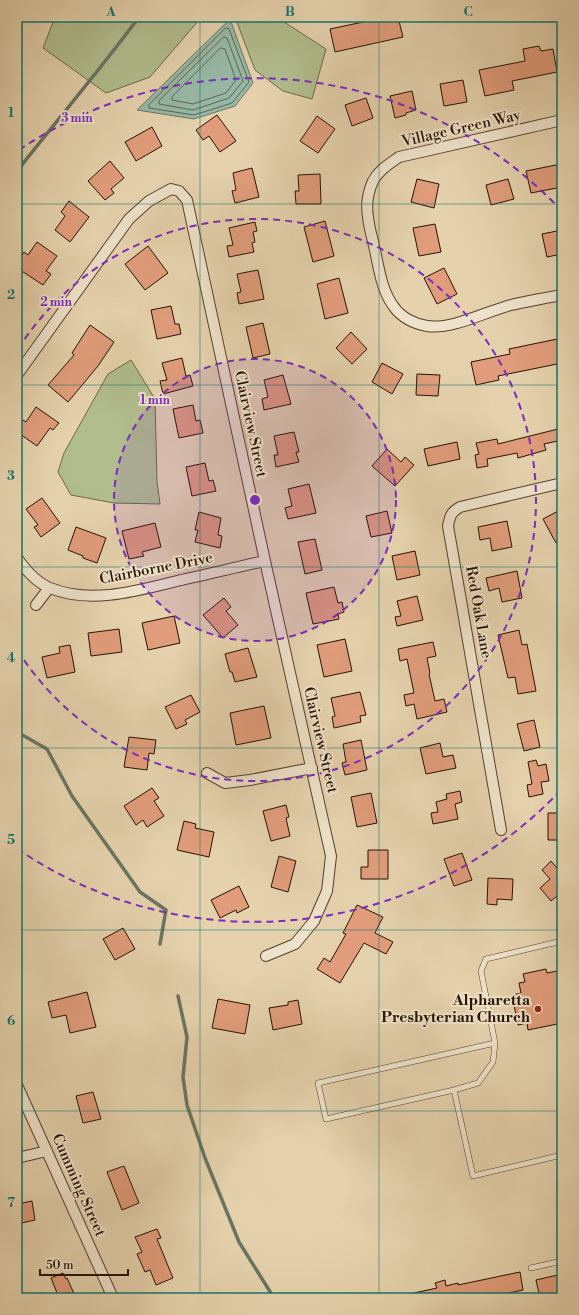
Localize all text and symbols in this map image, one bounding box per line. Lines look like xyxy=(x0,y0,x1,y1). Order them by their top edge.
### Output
text: A xyxy=(105,4,116,20)
text: B xyxy=(285,4,295,20)
text: C xyxy=(463,4,473,20)
text: 1 xyxy=(8,105,15,121)
street label: Village Green Way xyxy=(399,105,523,152)
text: 3 min xyxy=(61,111,93,126)
text: 2 xyxy=(7,287,15,303)
text: 2 min xyxy=(40,295,72,310)
street label: Clairview Street xyxy=(230,369,271,480)
text: 1 min xyxy=(140,393,171,408)
text: 3 xyxy=(7,468,15,484)
centre of rings xyxy=(248,493,262,507)
street label: Clairborne Drive xyxy=(98,548,214,589)
street label: Red Oak Lane xyxy=(461,564,496,660)
text: 4 xyxy=(7,650,16,666)
street label: Clairview Street xyxy=(299,685,342,796)
text: 5 xyxy=(7,832,15,848)
place label: Alpharetta Presbyterian Church xyxy=(381,991,531,1027)
marker: Alpharetta Presbyterian Church xyxy=(533,1004,543,1014)
text: 6 xyxy=(7,1013,15,1029)
street label: Cumming Street xyxy=(47,1131,110,1240)
text: 7 xyxy=(7,1195,15,1211)
scale bar xyxy=(40,1251,128,1277)
text: 50 m xyxy=(46,1258,74,1273)

